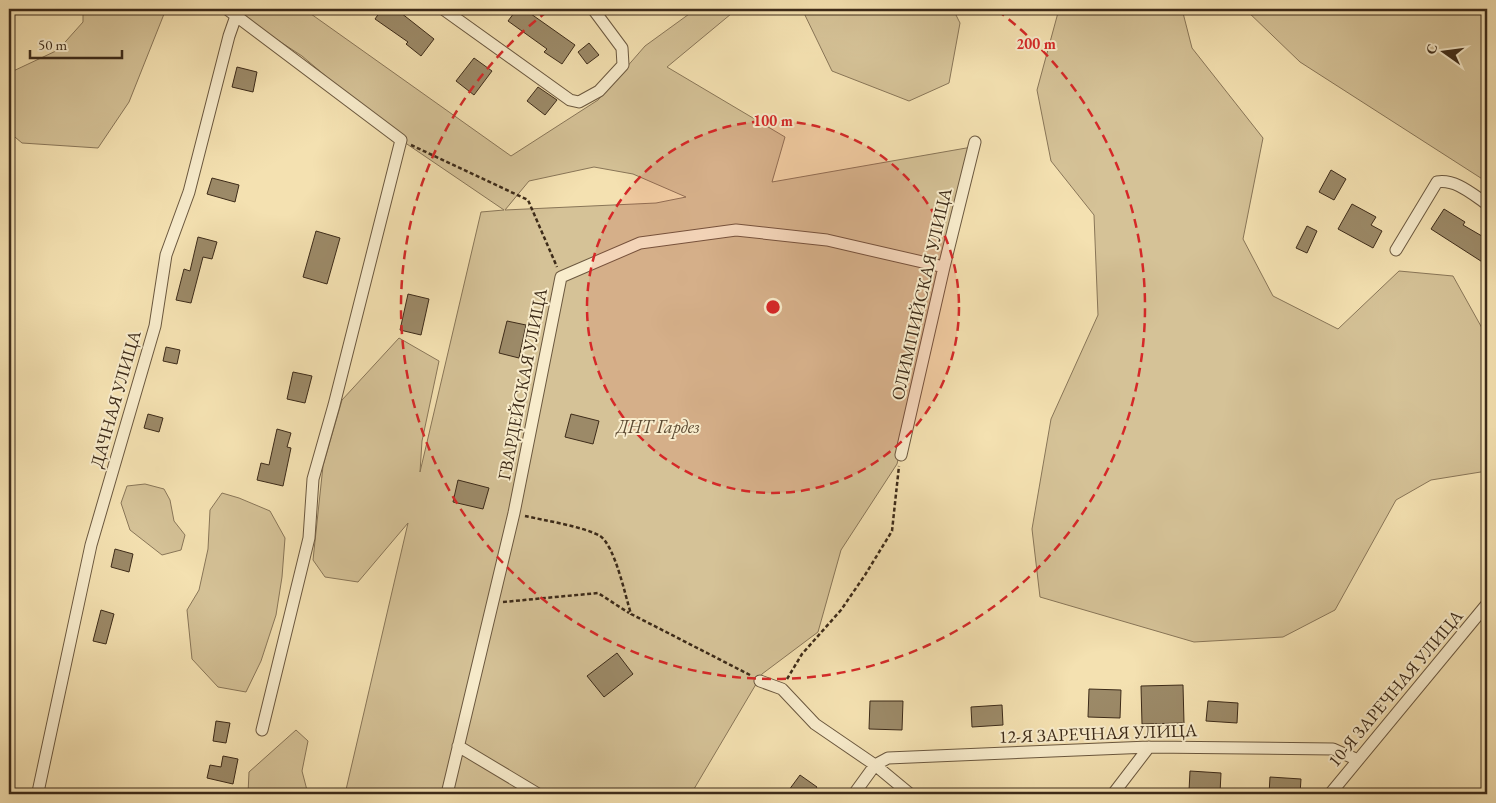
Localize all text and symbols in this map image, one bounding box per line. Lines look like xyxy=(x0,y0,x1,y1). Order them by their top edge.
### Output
scale bar xyxy=(30,28,122,60)
north arrow xyxy=(1418,28,1468,78)
text: 200 m xyxy=(1016,34,1056,53)
text: 50 m xyxy=(38,35,67,54)
text: С xyxy=(1421,42,1441,56)
text: 100 m xyxy=(753,111,793,130)
street label: ОЛИМПИЙСКАЯ УЛИЦА xyxy=(885,185,957,402)
street label: ГВАРДЕЙСКАЯ УЛИЦА xyxy=(492,285,552,482)
centre of rings xyxy=(764,298,782,316)
street label: ДАЧНАЯ УЛИЦА xyxy=(84,327,146,471)
park label: ДНТ Гардез xyxy=(614,415,700,439)
street label: 10-Я ЗАРЕЧНАЯ УЛИЦА xyxy=(1322,604,1468,771)
street label: 12-Я ЗАРЕЧНАЯ УЛИЦА xyxy=(998,718,1198,748)

